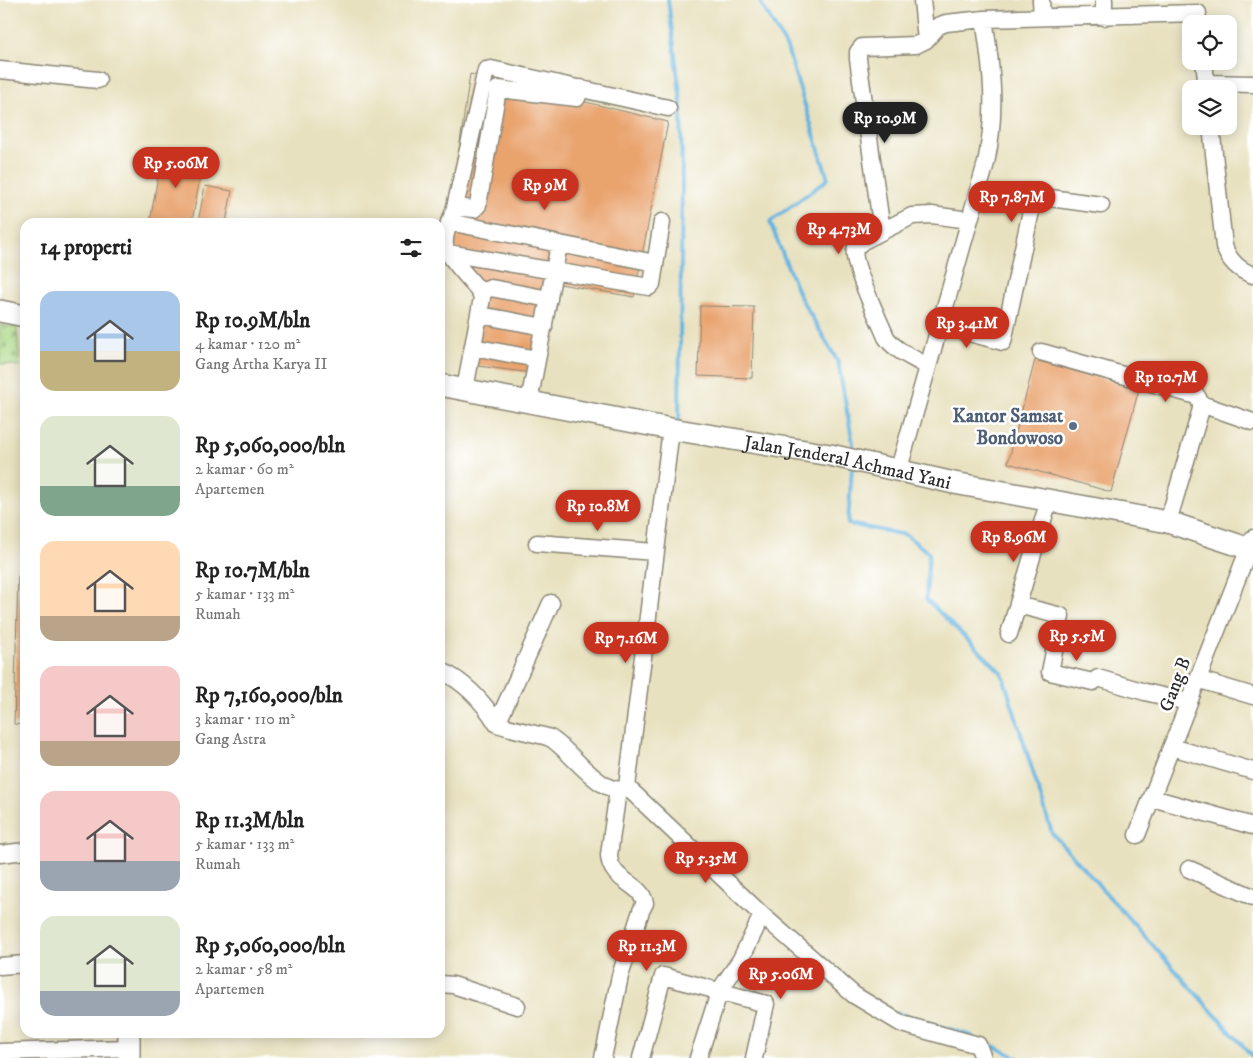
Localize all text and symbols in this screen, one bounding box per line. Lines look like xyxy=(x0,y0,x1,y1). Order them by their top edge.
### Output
map controls xyxy=(1182,15,1237,135)
button: locate xyxy=(1182,15,1237,70)
button: layers xyxy=(1182,80,1237,135)
pin: Rp 10.9M xyxy=(833,102,937,144)
text: Rp 10.9M xyxy=(854,108,916,128)
pin: Rp 5.06M xyxy=(124,146,228,189)
text: Rp 5.06M xyxy=(144,153,208,173)
pin: Rp 9M xyxy=(510,168,580,211)
text: Rp 9M xyxy=(523,175,567,195)
pin: Rp 7.87M xyxy=(960,180,1064,223)
text: Rp 7.87M xyxy=(979,187,1045,207)
pin: Rp 4.73M xyxy=(787,212,891,255)
text: Rp 4.73M xyxy=(807,219,871,239)
icon: filters xyxy=(397,234,425,262)
text: 14 properti xyxy=(40,235,132,261)
pin: Rp 3.41M xyxy=(915,306,1019,349)
text: Rp 10.9M/bln xyxy=(195,308,310,334)
icon: home xyxy=(80,311,140,371)
text: Rp 3.41M xyxy=(936,313,998,333)
text: 4 kamar · 120 m² xyxy=(195,334,300,354)
text: Gang Artha Karya II xyxy=(195,354,327,374)
pin: Rp 10.7M xyxy=(1114,360,1218,403)
text: Rp 10.7M xyxy=(1135,367,1197,387)
place label: Kantor Samsat Bondowoso xyxy=(953,405,1064,450)
marker: Kantor Samsat Bondowoso xyxy=(1067,420,1079,432)
street label: Jalan Jenderal Achmad Yani xyxy=(741,431,953,495)
text: Rp 5,060,000/bln xyxy=(195,433,345,459)
icon: home xyxy=(80,436,140,496)
text: 2 kamar · 60 m² xyxy=(195,459,294,479)
text: Apartemen xyxy=(195,479,265,499)
pin: Rp 10.8M xyxy=(546,490,650,532)
text: Rp 10.8M xyxy=(567,496,629,516)
pin: Rp 8.96M xyxy=(962,520,1066,563)
text: Rp 8.96M xyxy=(982,527,1046,547)
text: Rp 10.7M/bln xyxy=(195,558,310,584)
icon: home xyxy=(80,561,140,621)
text: 5 kamar · 133 m² xyxy=(195,584,295,604)
text: Rumah xyxy=(195,604,241,624)
pin: Rp 5.5M xyxy=(1031,620,1123,662)
pin: Rp 7.16M xyxy=(574,622,678,664)
text: Rp 5.5M xyxy=(1049,626,1105,646)
text: Rp 7.16M xyxy=(595,628,658,648)
street label: Gang B xyxy=(1155,654,1196,715)
text: Rp 7,160,000/bln xyxy=(195,683,343,709)
icon: home xyxy=(80,686,140,746)
text: 3 kamar · 110 m² xyxy=(195,709,295,729)
text: Gang Astra xyxy=(195,729,266,749)
text: Rp 11.3M/bln xyxy=(195,808,304,834)
icon: home xyxy=(80,811,140,871)
text: 5 kamar · 133 m² xyxy=(195,834,295,854)
pin: Rp 5.35M xyxy=(654,842,758,884)
text: Rp 5.35M xyxy=(675,848,737,868)
text: Rumah xyxy=(195,854,241,874)
pin: Rp 11.3M xyxy=(595,930,699,972)
text: Rp 5,060,000/bln xyxy=(195,933,345,959)
icon: home xyxy=(80,936,140,996)
text: Rp 11.3M xyxy=(618,936,676,956)
pin: Rp 5.06M xyxy=(729,958,833,1000)
text: 2 kamar · 58 m² xyxy=(195,959,293,979)
text: Rp 5.06M xyxy=(749,964,813,984)
text: Apartemen xyxy=(195,979,265,999)

